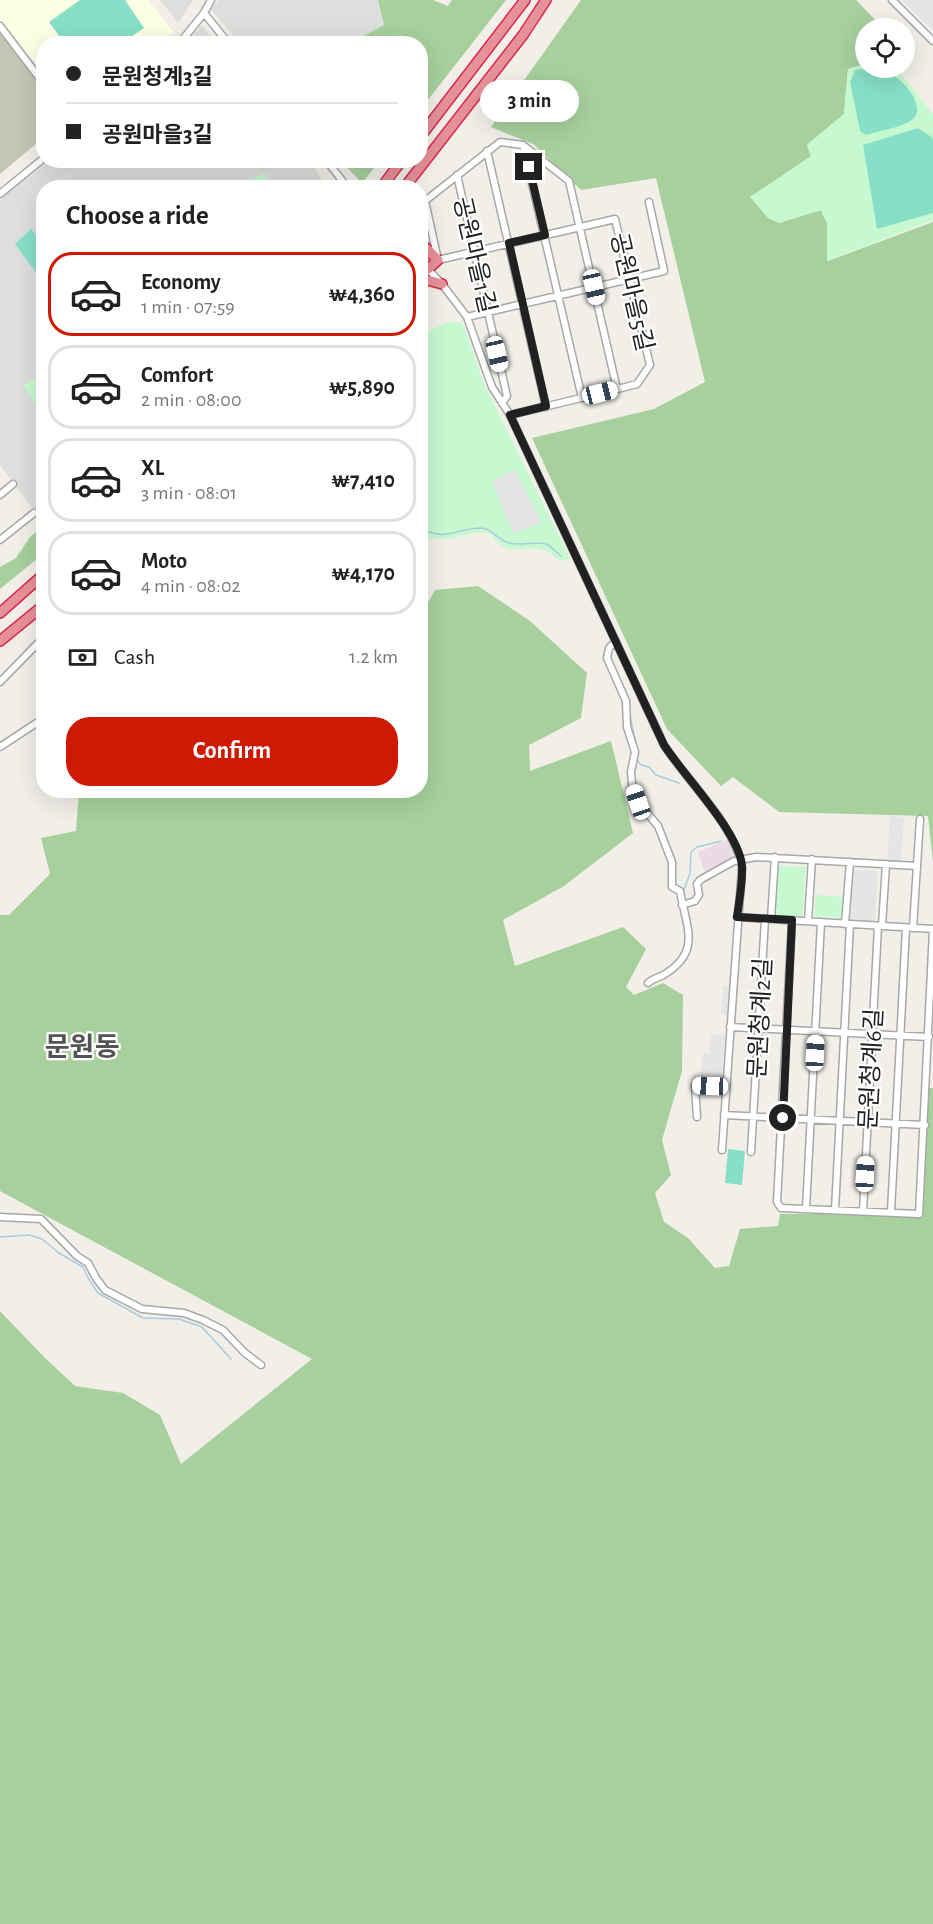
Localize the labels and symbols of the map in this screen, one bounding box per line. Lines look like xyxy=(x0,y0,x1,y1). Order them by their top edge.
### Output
callout: 3 min xyxy=(480,80,578,122)
route end xyxy=(515,153,542,180)
street label: 공원마을1길 xyxy=(449,194,500,316)
street label: 공원마을5길 xyxy=(606,231,657,354)
car xyxy=(581,267,607,307)
car xyxy=(484,334,510,374)
car xyxy=(580,380,620,406)
car xyxy=(624,782,652,822)
street label: 문원청계2길 xyxy=(745,957,776,1079)
street label: 문원청계6길 xyxy=(856,1008,887,1130)
district label: 문원동 xyxy=(45,1033,119,1061)
car xyxy=(805,1035,825,1071)
car xyxy=(692,1076,728,1096)
route start xyxy=(769,1104,796,1131)
car xyxy=(855,1156,875,1192)

